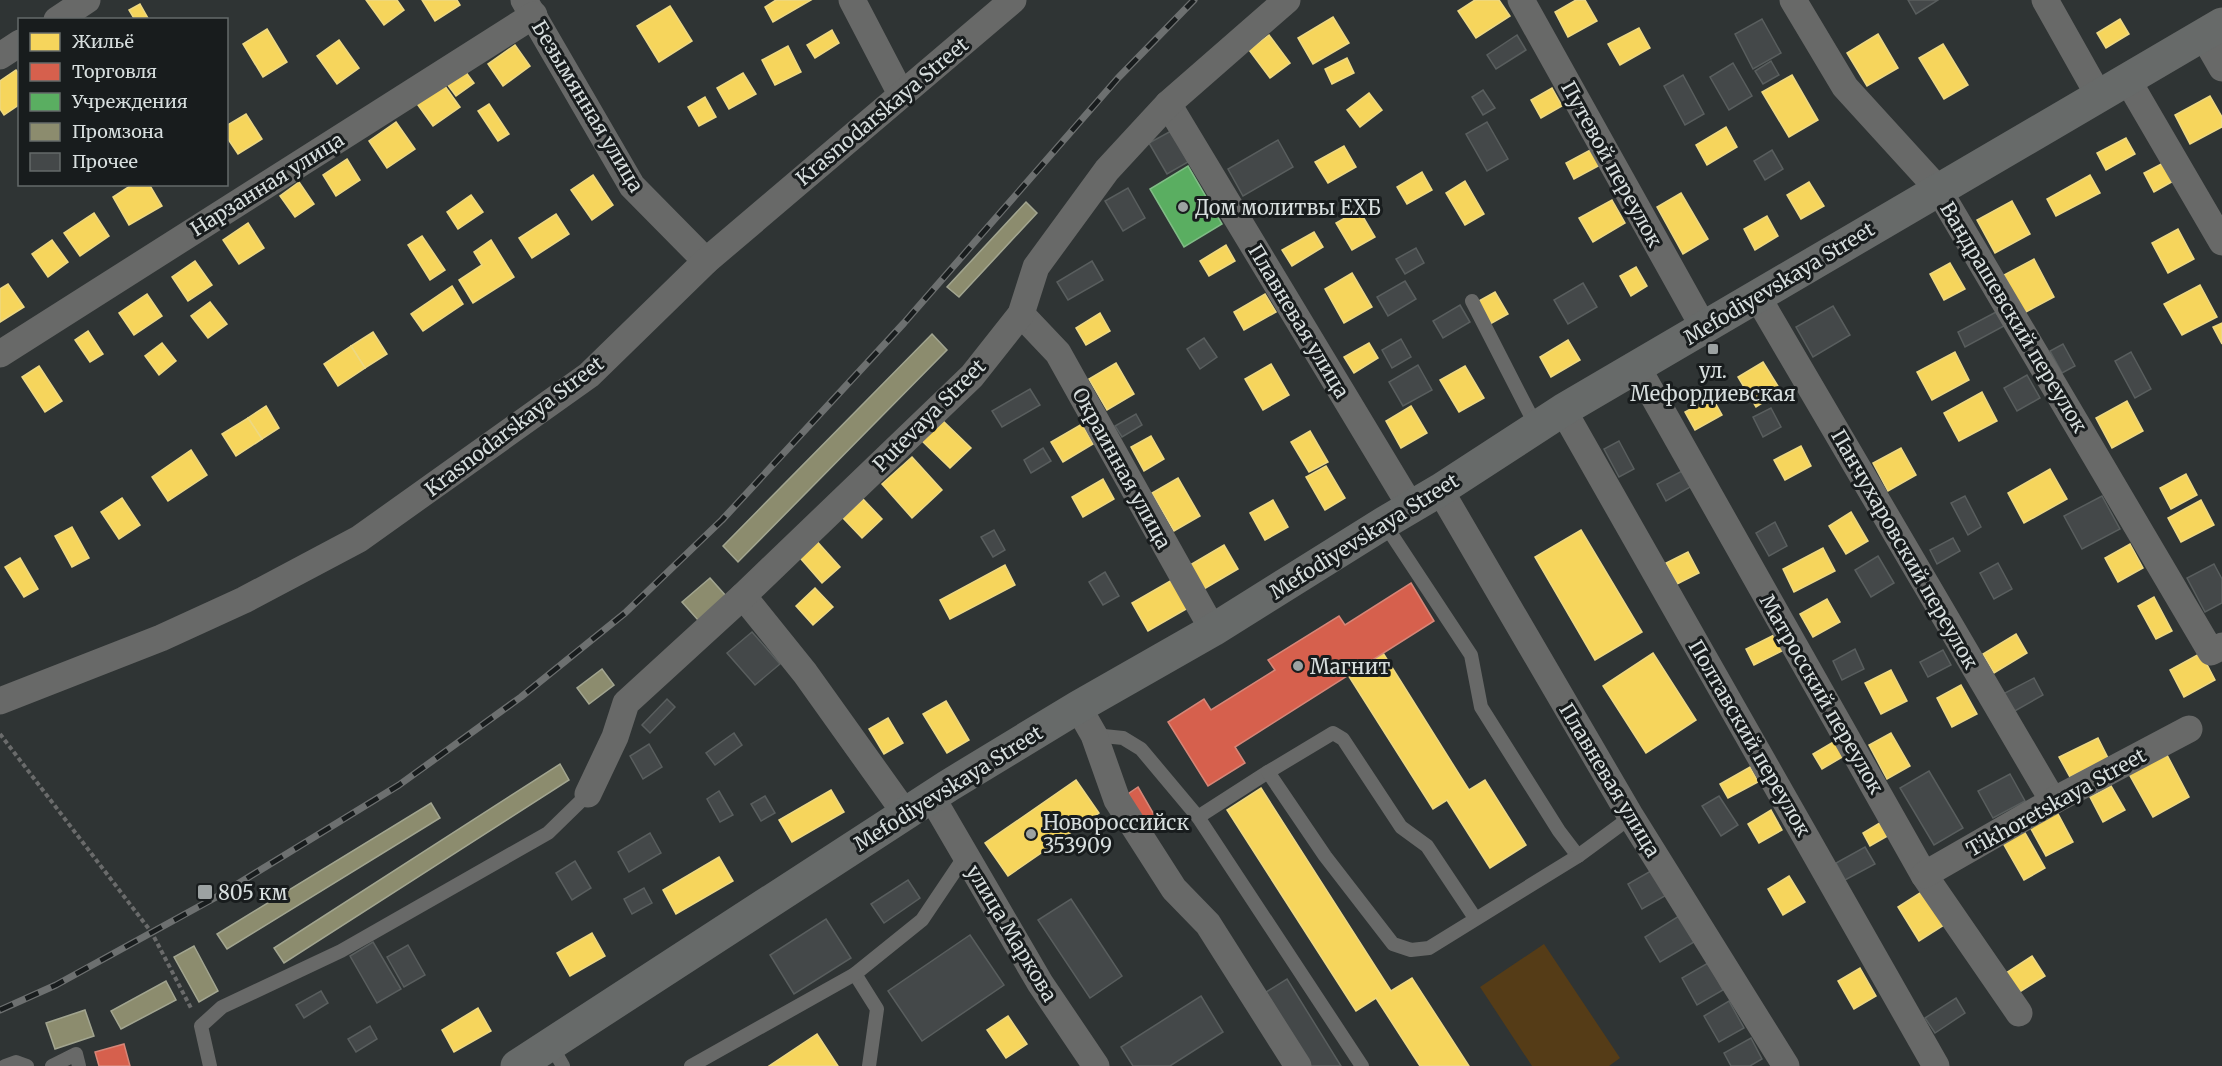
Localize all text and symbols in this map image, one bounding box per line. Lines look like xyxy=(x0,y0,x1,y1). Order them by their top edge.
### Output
street label: Безымянная улица xyxy=(527,16,649,197)
legend xyxy=(18,18,228,186)
text: Жильё xyxy=(72,30,134,53)
street label: Krasnodarskaya Street xyxy=(791,31,973,190)
text: Торговля xyxy=(72,60,157,83)
street label: Путевой переулок xyxy=(1556,77,1668,252)
text: Учреждения xyxy=(71,90,188,113)
text: Промзона xyxy=(72,120,164,143)
street label: Нарзанная улица xyxy=(186,127,349,241)
text: Прочее xyxy=(72,150,138,173)
place label: Дом молитвы ЕХБ xyxy=(1195,195,1381,220)
street label: Вандрашевский переулок xyxy=(1935,197,2093,437)
marker: Дом молитвы ЕХБ xyxy=(1176,200,1190,214)
street label: Mefodiyevskaya Street xyxy=(1679,216,1879,350)
street label: Плавневая улица xyxy=(1243,239,1355,403)
marker: ул. Мефордиевская xyxy=(1706,342,1720,356)
street label: Krasnodarskaya Street xyxy=(420,350,609,501)
street label: Putevaya Street xyxy=(867,353,991,477)
place label: ул. Мефордиевская xyxy=(1630,358,1796,406)
street label: Окраинная улица xyxy=(1067,383,1177,553)
street label: Панчухаровский переулок xyxy=(1826,425,1984,674)
street label: Mefodiyevskaya Street xyxy=(1265,468,1463,604)
street label: Матросский переулок xyxy=(1755,590,1890,799)
street label: Полтавский переулок xyxy=(1684,635,1817,841)
place label: Магнит xyxy=(1310,654,1390,679)
marker: Магнит xyxy=(1291,659,1305,673)
street label: Плавневая улица xyxy=(1554,698,1666,862)
street label: Mefodiyevskaya Street xyxy=(849,720,1047,856)
street label: Tikhoretskaya Street xyxy=(1962,742,2150,862)
place label: Новороссийск 353909 xyxy=(1043,810,1189,858)
marker: Новороссийск 353909 xyxy=(1024,827,1038,841)
street label: улица Маркова xyxy=(961,860,1063,1006)
place label: 805 км xyxy=(218,880,288,905)
marker: 805 км xyxy=(196,883,214,901)

